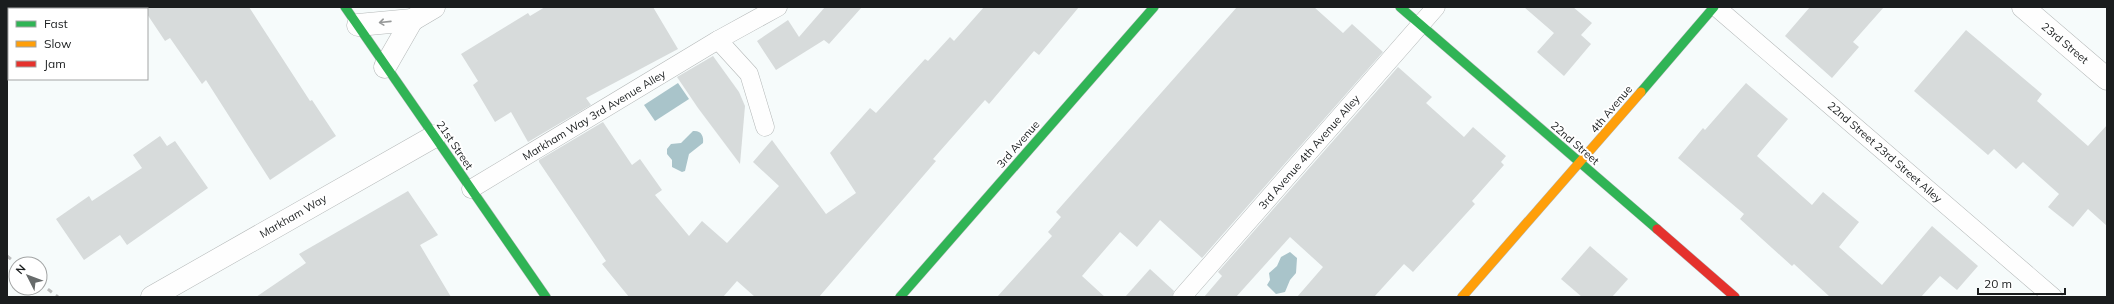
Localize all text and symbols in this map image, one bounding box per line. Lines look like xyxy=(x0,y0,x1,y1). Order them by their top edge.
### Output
legend xyxy=(8,8,148,80)
text: Fast xyxy=(44,16,68,31)
one-way arrow xyxy=(379,19,392,26)
street label: 23rd Street xyxy=(2039,19,2091,67)
text: Slow xyxy=(44,36,72,51)
text: Jam xyxy=(44,56,66,71)
street label: Markham Way 3rd Avenue Alley xyxy=(520,67,668,163)
street label: 4th Avenue xyxy=(1587,82,1635,136)
street label: 3rd Avenue 4th Avenue Alley xyxy=(1255,92,1363,212)
street label: 22nd Street 23rd Street Alley xyxy=(1825,98,1945,206)
street label: 3rd Avenue xyxy=(994,117,1042,171)
street label: 21st Street xyxy=(434,118,476,172)
street label: 22nd Street xyxy=(1548,118,1602,168)
street label: Markham Way xyxy=(257,191,329,241)
north arrow xyxy=(8,256,48,296)
text: N xyxy=(13,262,29,277)
scale bar xyxy=(1978,270,2065,296)
text: 20 m xyxy=(1984,276,2012,291)

